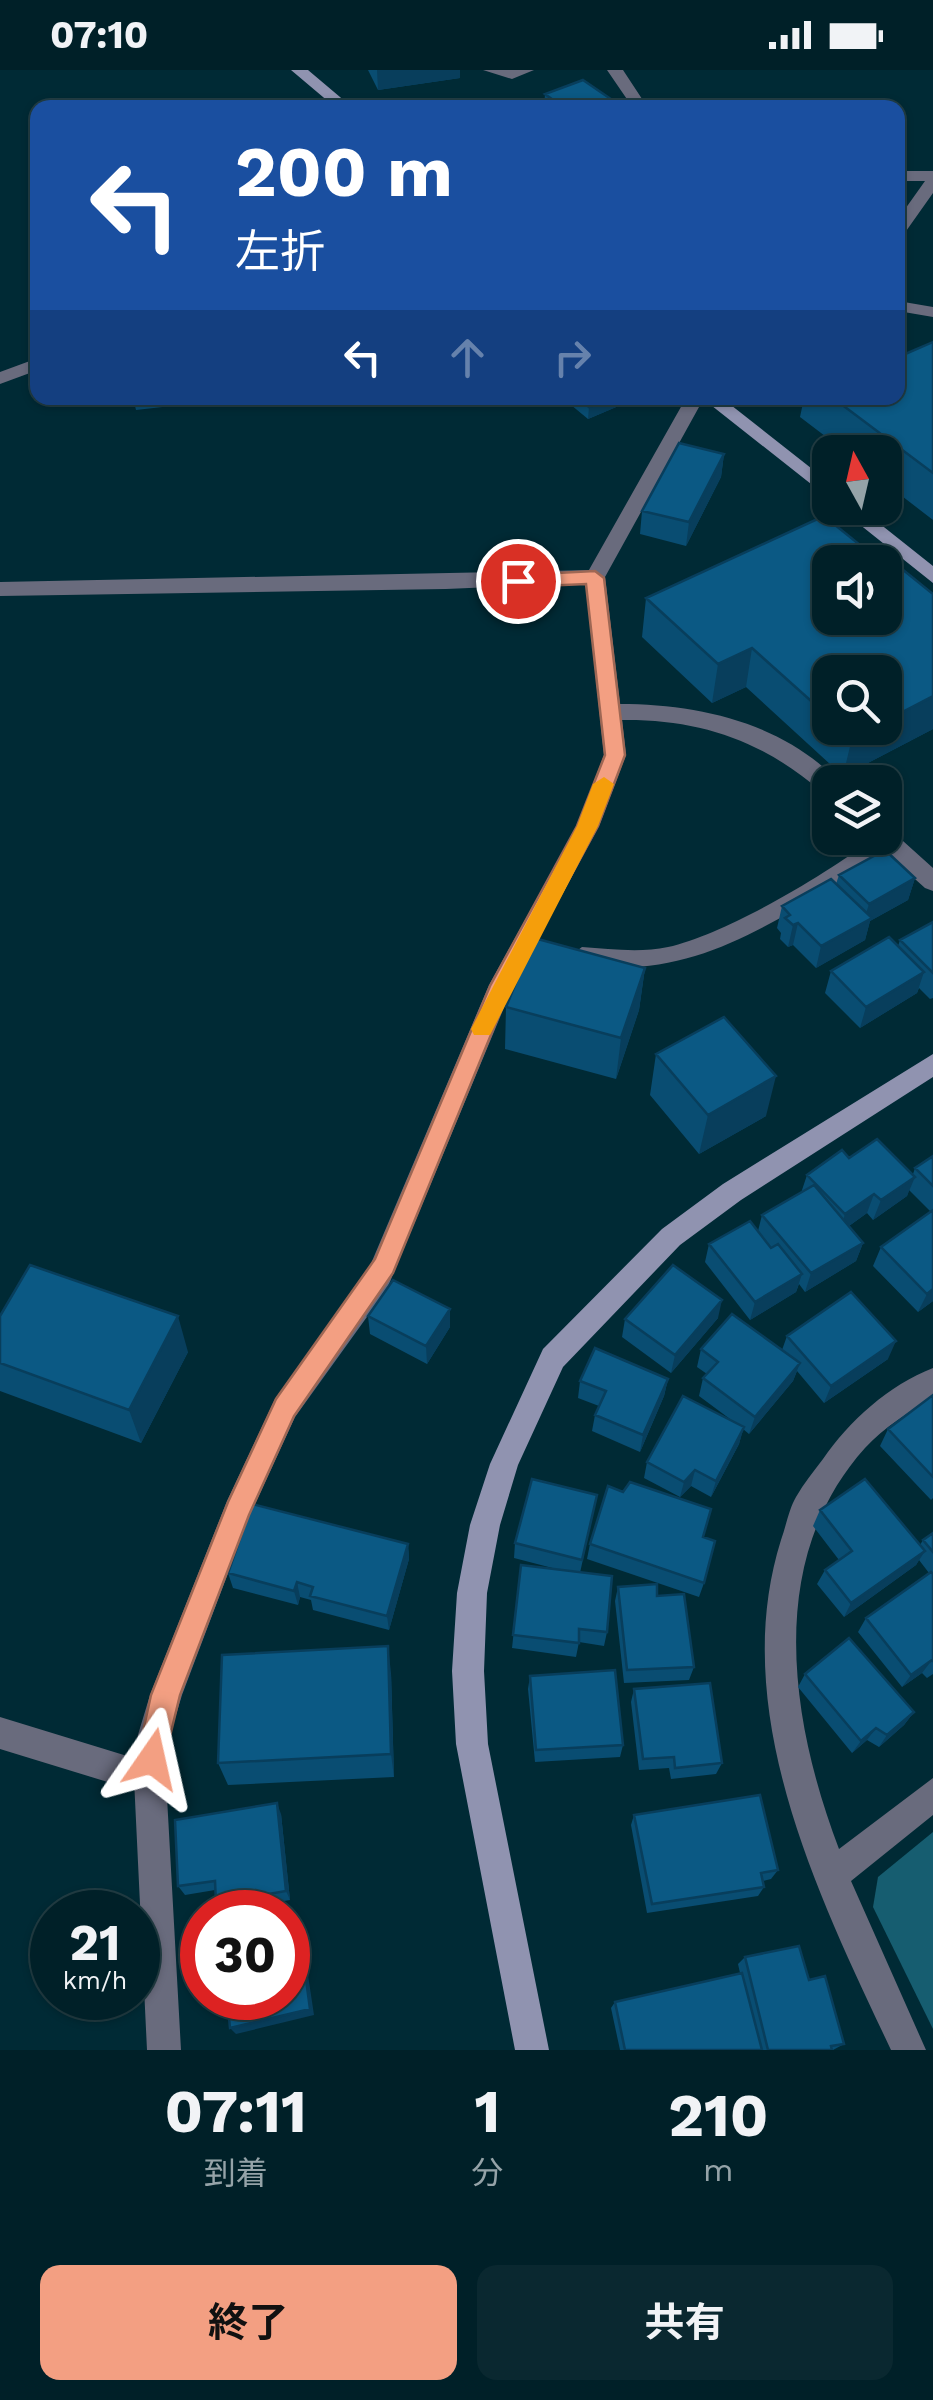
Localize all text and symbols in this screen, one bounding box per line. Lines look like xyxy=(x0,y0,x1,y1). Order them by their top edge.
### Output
text: 07:10 xyxy=(50,13,148,57)
text: 200 m xyxy=(235,131,453,213)
icon: left xyxy=(70,140,200,270)
text: 左折 xyxy=(235,225,325,278)
icon: left xyxy=(335,330,390,385)
icon: ahead xyxy=(440,330,495,385)
icon: right xyxy=(545,330,600,385)
north arrow xyxy=(812,435,902,525)
map controls xyxy=(812,435,902,855)
pin xyxy=(476,539,561,624)
button: sound xyxy=(812,545,902,635)
icon: arrive xyxy=(491,554,546,609)
button: search xyxy=(812,655,902,745)
button: layers xyxy=(812,765,902,855)
position arrow xyxy=(100,1707,204,1811)
speed limit sign: 30 xyxy=(180,1890,310,2020)
text: 21 xyxy=(69,1913,121,1972)
text: km/h xyxy=(63,1966,127,1995)
text: 07:11 xyxy=(165,2076,307,2147)
text: 1 xyxy=(475,2076,500,2147)
text: 210 xyxy=(668,2080,768,2151)
text: m xyxy=(703,2151,734,2189)
text: 到着 xyxy=(204,2154,268,2192)
text: 分 xyxy=(472,2154,504,2192)
button: 終了 xyxy=(40,2265,457,2380)
button: 共有 xyxy=(477,2265,893,2380)

